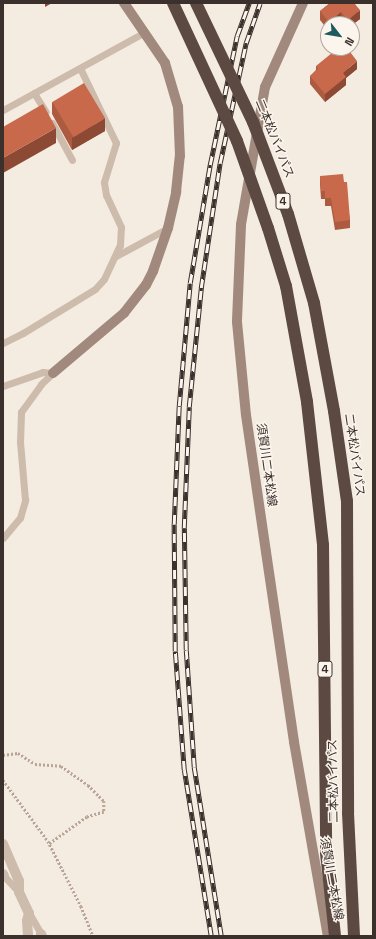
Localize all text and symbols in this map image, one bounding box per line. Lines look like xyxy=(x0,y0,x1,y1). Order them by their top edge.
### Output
north arrow xyxy=(320,16,360,56)
text: N xyxy=(342,35,357,48)
street label: 二本松バイパス xyxy=(252,97,296,181)
road number: 4 xyxy=(275,192,291,210)
street label: 二本松バイパス xyxy=(341,412,367,498)
street label: 須賀川二本松線 xyxy=(253,422,279,508)
road number: 4 xyxy=(317,660,333,678)
street label: 二本松バイパス xyxy=(326,739,342,823)
street label: 須賀川二本松線 xyxy=(317,836,345,922)

